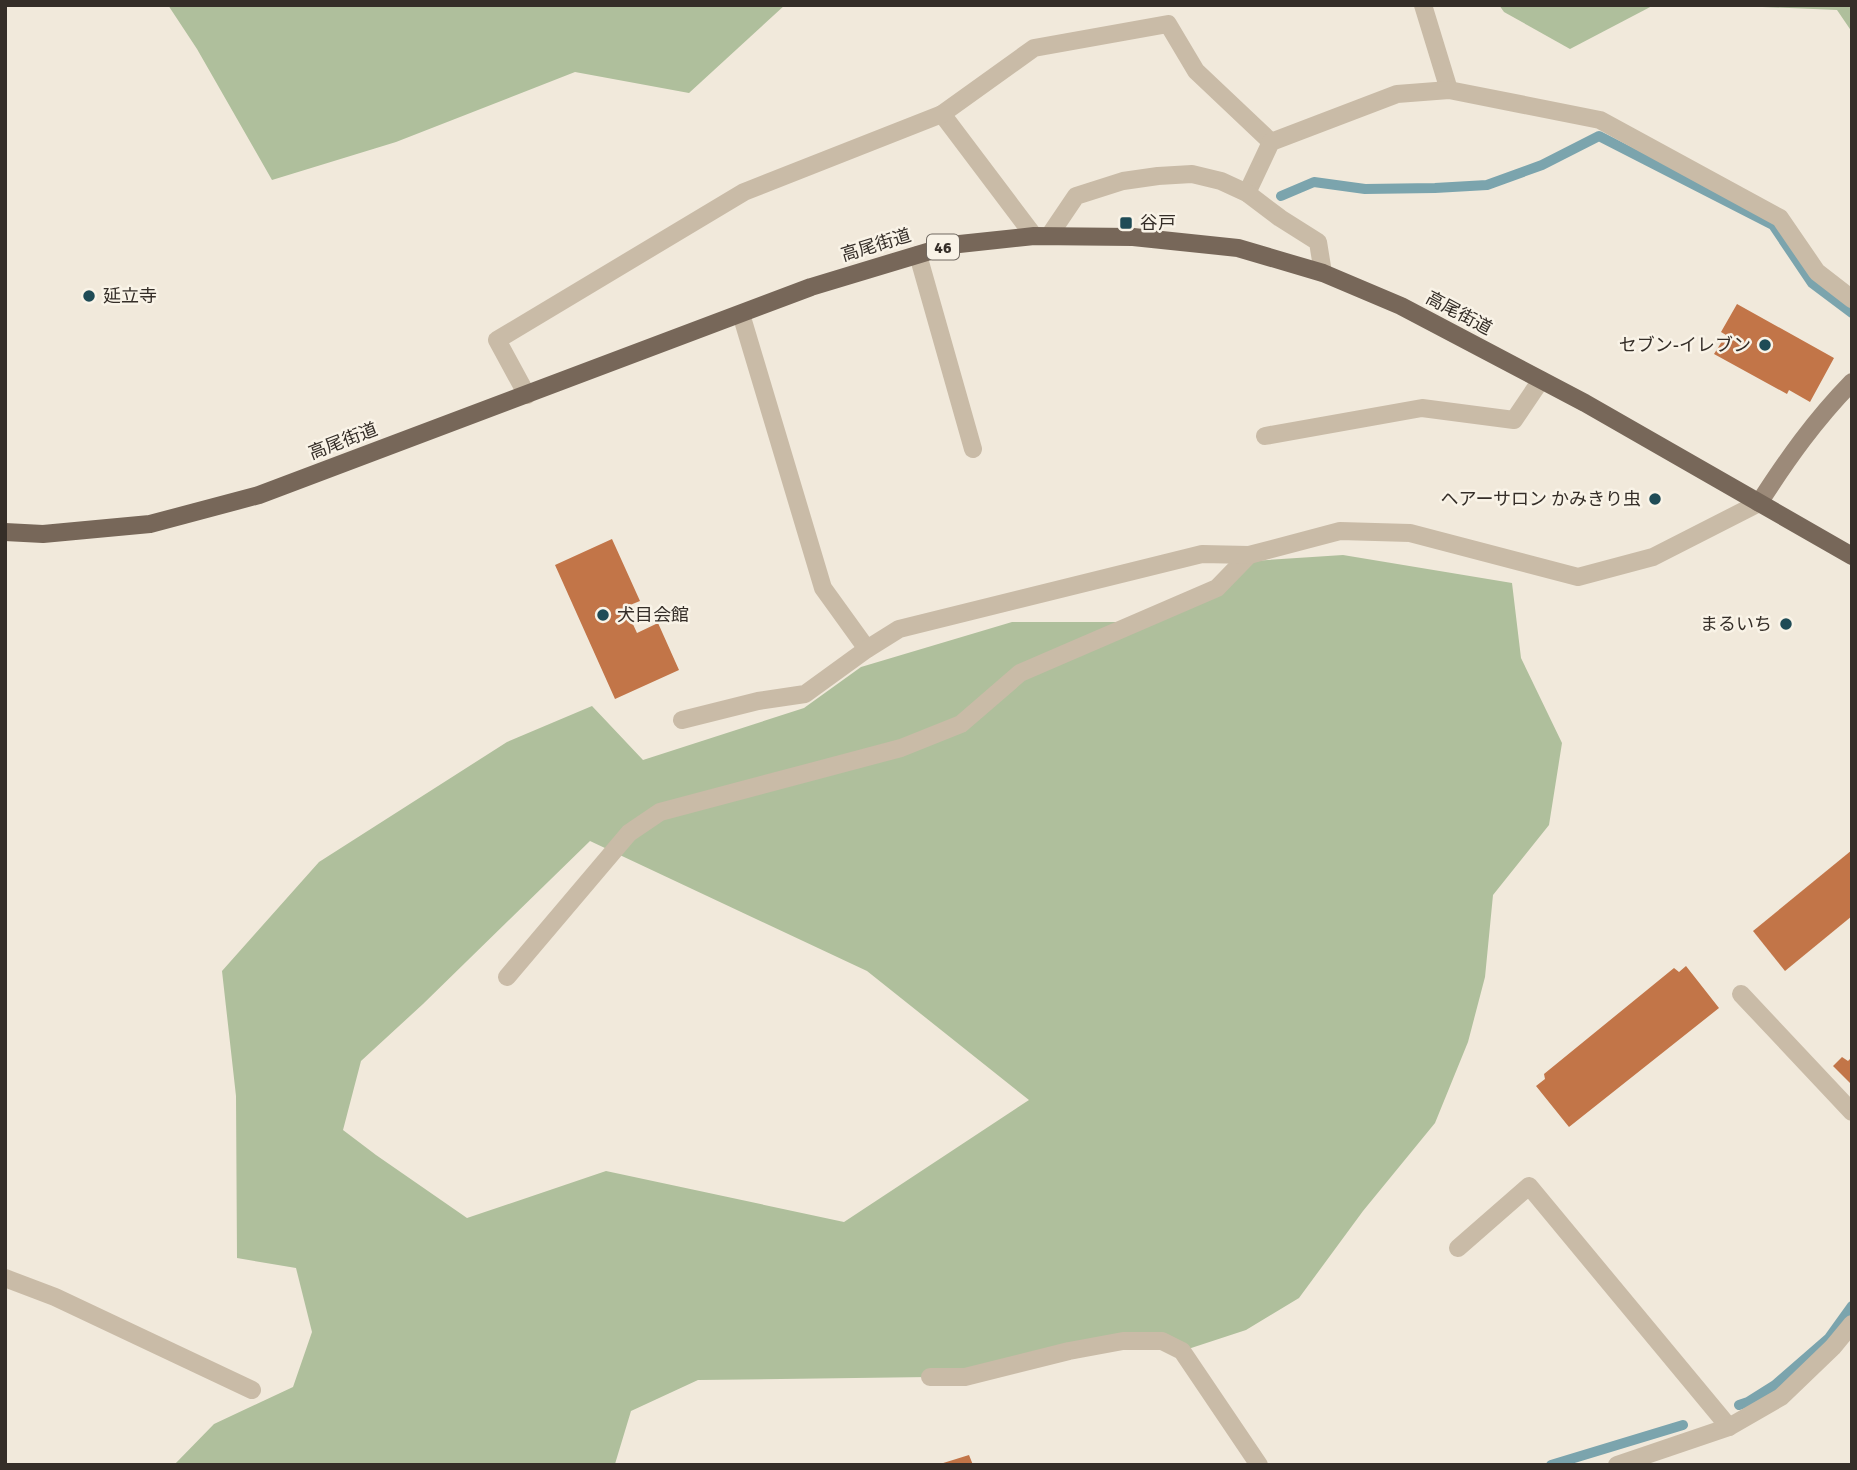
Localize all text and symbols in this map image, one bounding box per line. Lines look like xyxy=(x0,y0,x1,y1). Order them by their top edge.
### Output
place label: 谷戸 xyxy=(1140,212,1176,234)
marker: 谷戸 xyxy=(1118,215,1134,231)
street label: 高尾街道 xyxy=(838,224,914,266)
road number: 46 xyxy=(927,234,959,260)
place label: 延立寺 xyxy=(103,285,157,307)
street label: 高尾街道 xyxy=(1422,286,1496,340)
marker: 延立寺 xyxy=(81,288,97,304)
place label: セブン-イレブン xyxy=(1619,334,1751,356)
marker: セブン-イレブン xyxy=(1757,337,1773,353)
street label: 高尾街道 xyxy=(305,418,381,464)
place label: ヘアーサロン かみきり虫 xyxy=(1440,488,1641,510)
marker: ヘアーサロン かみきり虫 xyxy=(1647,491,1663,507)
place label: 犬目会館 xyxy=(617,604,689,626)
marker: 犬目会館 xyxy=(595,607,611,623)
place label: まるいち xyxy=(1700,613,1772,635)
marker: まるいち xyxy=(1778,616,1794,632)

